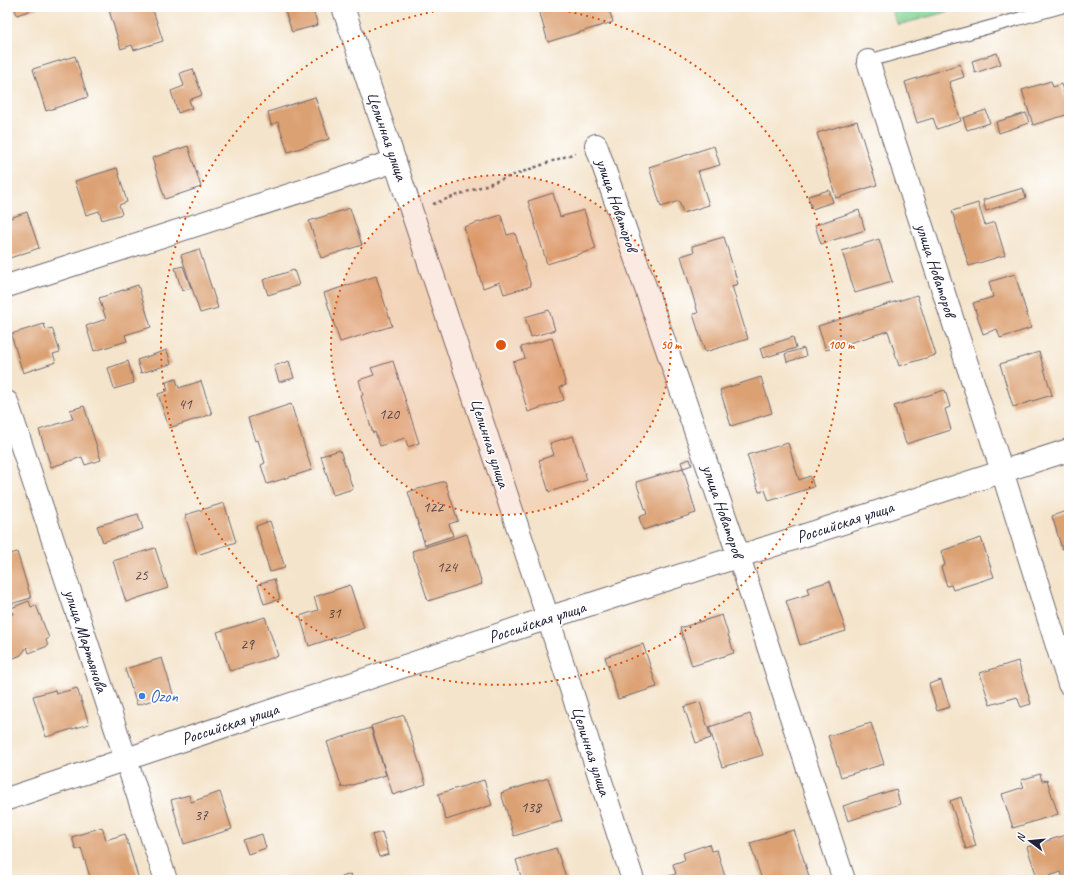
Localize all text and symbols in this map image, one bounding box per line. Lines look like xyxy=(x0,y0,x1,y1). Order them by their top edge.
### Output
street label: Целинная улица xyxy=(362,89,413,185)
street label: улица Новаторов xyxy=(591,155,644,258)
street label: улица Новаторов xyxy=(911,220,962,323)
text: 50 m xyxy=(661,337,682,353)
text: 100 m xyxy=(828,337,855,353)
centre of rings xyxy=(494,338,508,352)
house number: 41 xyxy=(178,395,193,414)
street label: Целинная улица xyxy=(466,396,515,492)
house number: 120 xyxy=(379,405,400,424)
street label: улица Новаторов xyxy=(697,461,750,564)
street label: Российская улица xyxy=(794,496,897,548)
house number: 122 xyxy=(423,498,444,517)
house number: 124 xyxy=(437,558,458,577)
house number: 25 xyxy=(134,566,149,585)
street label: улица Мартьянова xyxy=(59,586,113,697)
street label: Российская улица xyxy=(486,596,589,648)
house number: 31 xyxy=(327,604,342,623)
house number: 29 xyxy=(240,635,255,654)
place label: Ozon xyxy=(150,686,178,707)
marker: Ozon xyxy=(137,691,147,701)
street label: Российская улица xyxy=(179,698,282,750)
street label: Целинная улица xyxy=(567,704,616,800)
house number: 138 xyxy=(521,798,542,817)
house number: 37 xyxy=(194,806,209,825)
north arrow xyxy=(1010,821,1050,861)
text: N xyxy=(1013,831,1029,843)

